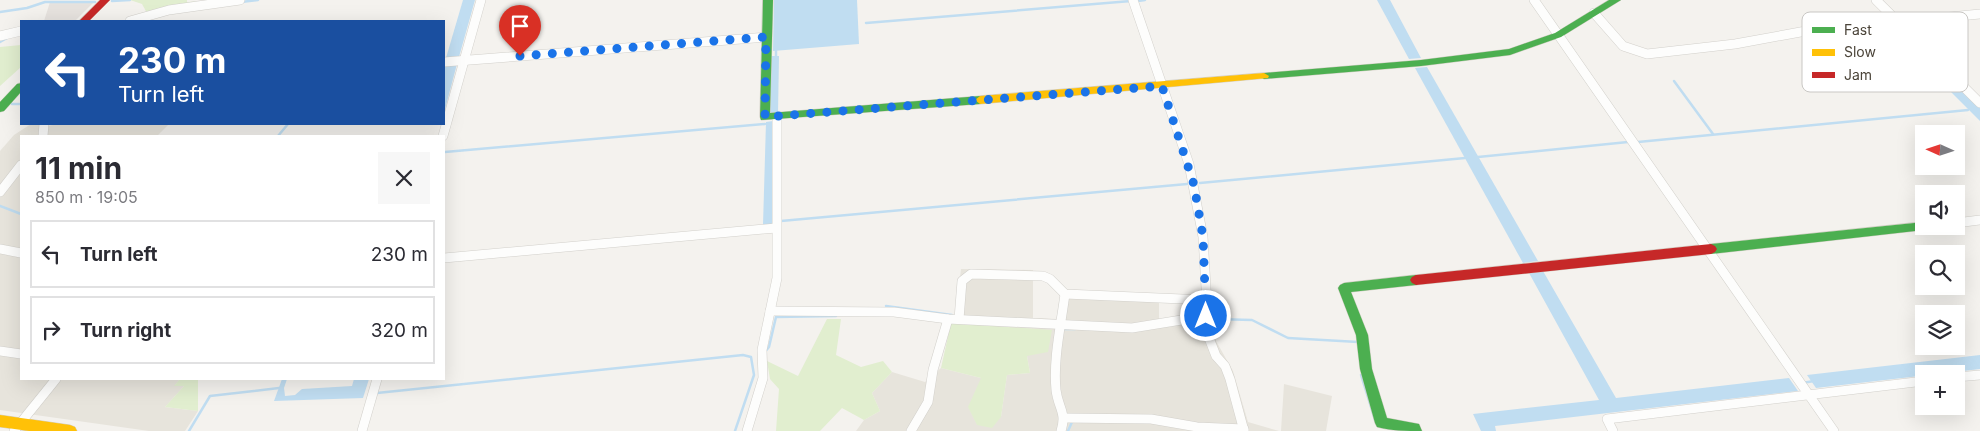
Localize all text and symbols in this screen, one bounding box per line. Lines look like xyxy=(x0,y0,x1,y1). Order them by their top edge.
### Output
pin xyxy=(499,5,541,56)
icon: arrive xyxy=(506,12,534,40)
legend xyxy=(1802,12,1968,92)
text: Fast xyxy=(1844,21,1872,38)
text: 230 m xyxy=(118,39,226,81)
icon: left xyxy=(35,40,100,105)
text: Slow xyxy=(1844,43,1876,60)
text: Jam xyxy=(1844,66,1872,83)
text: Turn left xyxy=(118,81,204,107)
north arrow xyxy=(1915,125,1965,175)
map controls xyxy=(1915,125,1965,415)
text: 11 min xyxy=(35,150,122,186)
button: close xyxy=(378,152,430,204)
button: sound xyxy=(1915,185,1965,235)
text: 850 m · 19:05 xyxy=(35,187,138,207)
icon: left xyxy=(37,240,65,268)
text: Turn left xyxy=(80,243,158,266)
text: 230 m xyxy=(371,243,428,266)
button: search xyxy=(1915,245,1965,295)
position arrow xyxy=(1179,289,1231,341)
button: layers xyxy=(1915,305,1965,355)
icon: right xyxy=(37,316,65,344)
text: Turn right xyxy=(80,319,171,342)
text: 320 m xyxy=(371,319,428,342)
button: + xyxy=(1915,365,1965,415)

